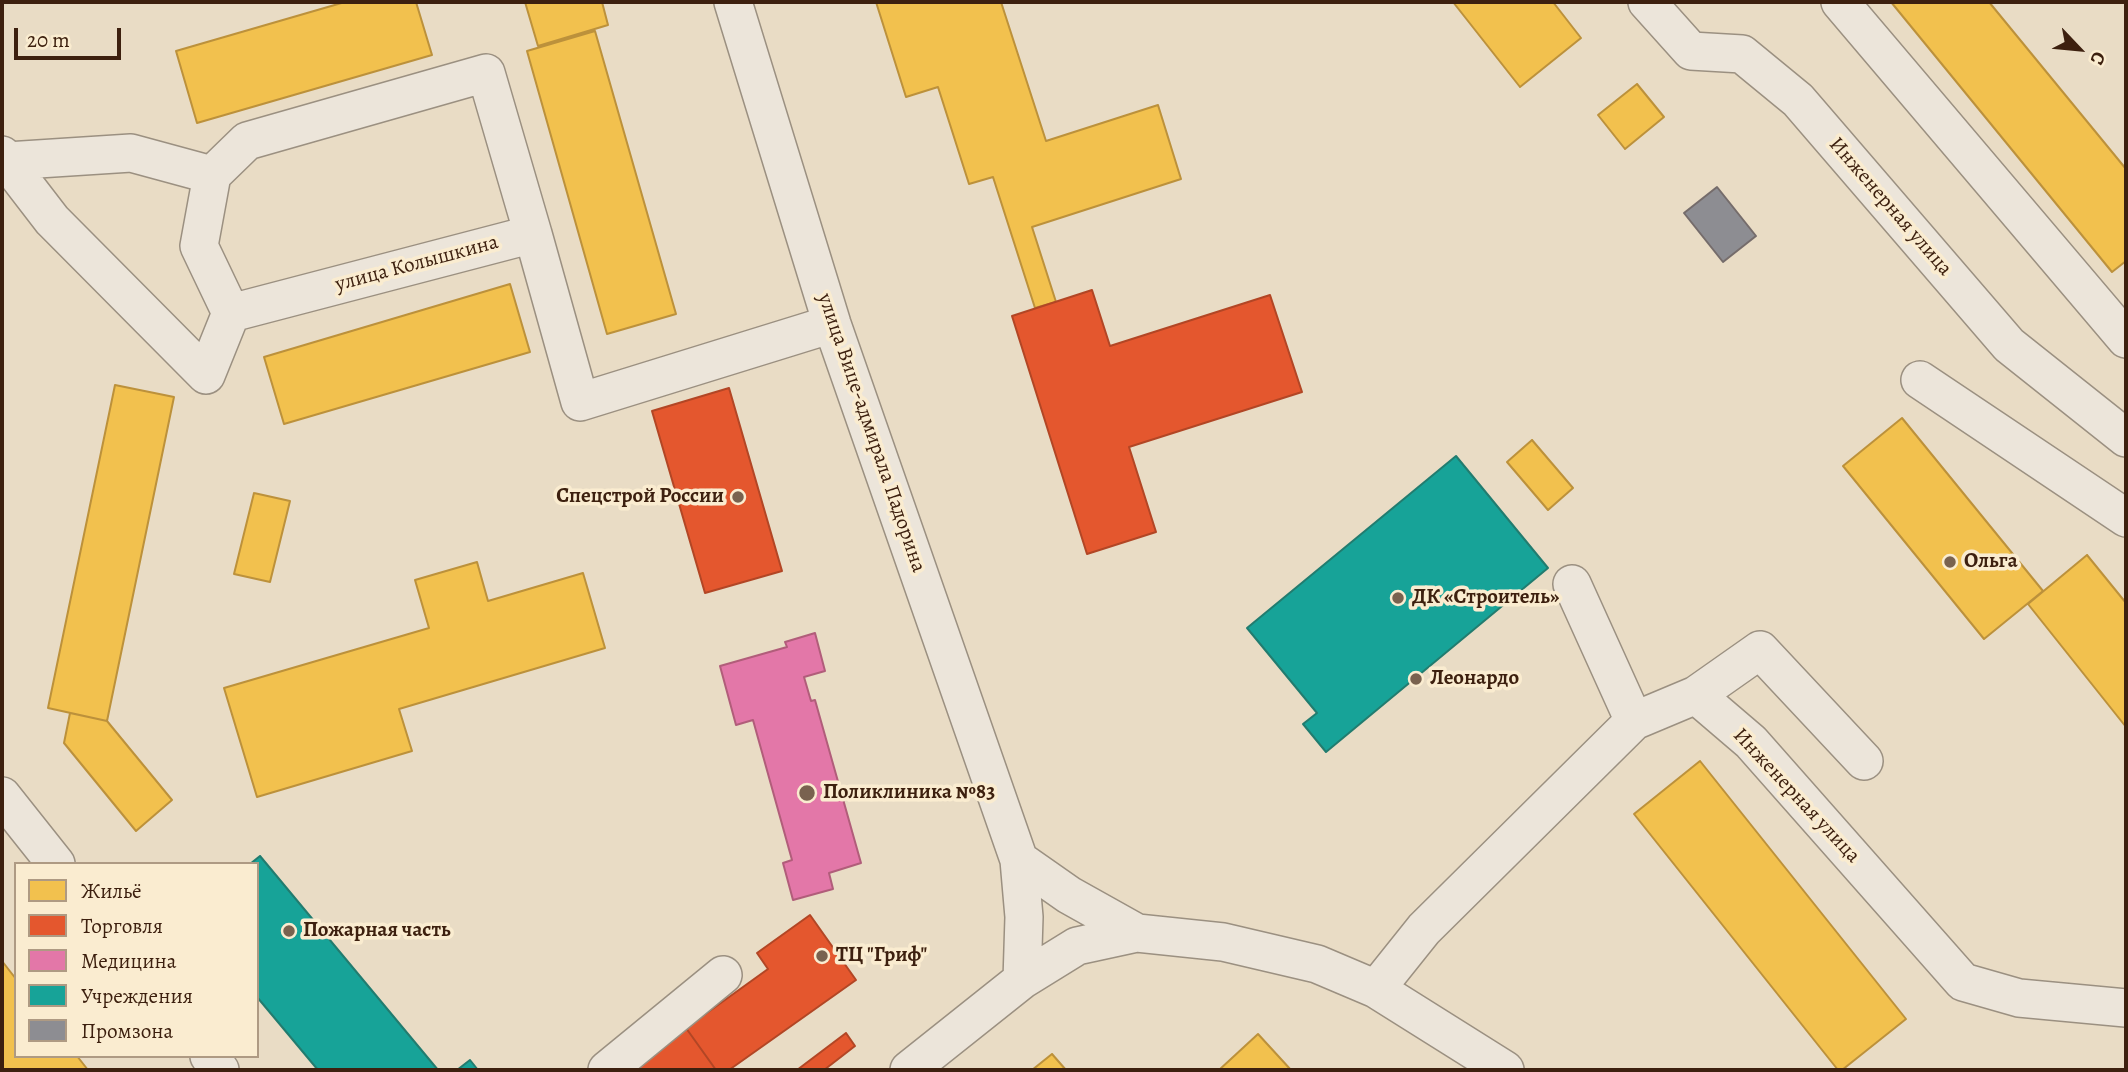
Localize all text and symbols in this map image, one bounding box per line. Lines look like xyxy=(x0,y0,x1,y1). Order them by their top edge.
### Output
scale bar xyxy=(18,14,124,58)
north arrow xyxy=(2044,14,2114,84)
text: 20 m xyxy=(27,26,70,54)
text: С xyxy=(2084,47,2112,69)
street label: Инженерная улица xyxy=(1823,133,1957,281)
street label: улица Колышкина xyxy=(333,230,501,298)
street label: улица Вице-адмирала Падорина xyxy=(811,290,931,576)
place label: Спецстрой России xyxy=(556,484,724,510)
marker: Спецстрой России xyxy=(730,489,746,505)
place label: Ольга xyxy=(1964,549,2018,575)
marker: Ольга xyxy=(1942,554,1958,570)
place label: ДК «Строитель» xyxy=(1412,585,1559,611)
marker: ДК «Строитель» xyxy=(1390,590,1406,606)
place label: Леонардо xyxy=(1430,666,1519,692)
marker: Леонардо xyxy=(1408,671,1424,687)
street label: Инженерная улица xyxy=(1727,723,1865,869)
place label: Поликлиника №83 xyxy=(823,780,995,806)
marker: Поликлиника №83 xyxy=(797,783,817,803)
legend xyxy=(14,862,259,1058)
text: Жильё xyxy=(81,877,142,905)
text: Торговля xyxy=(81,912,163,940)
place label: Пожарная часть xyxy=(303,918,451,944)
marker: Пожарная часть xyxy=(281,923,297,939)
place label: ТЦ "Гриф" xyxy=(836,943,927,969)
text: Медицина xyxy=(81,947,176,975)
marker: ТЦ "Гриф" xyxy=(814,948,830,964)
text: Учреждения xyxy=(81,982,193,1010)
text: Промзона xyxy=(81,1017,173,1045)

